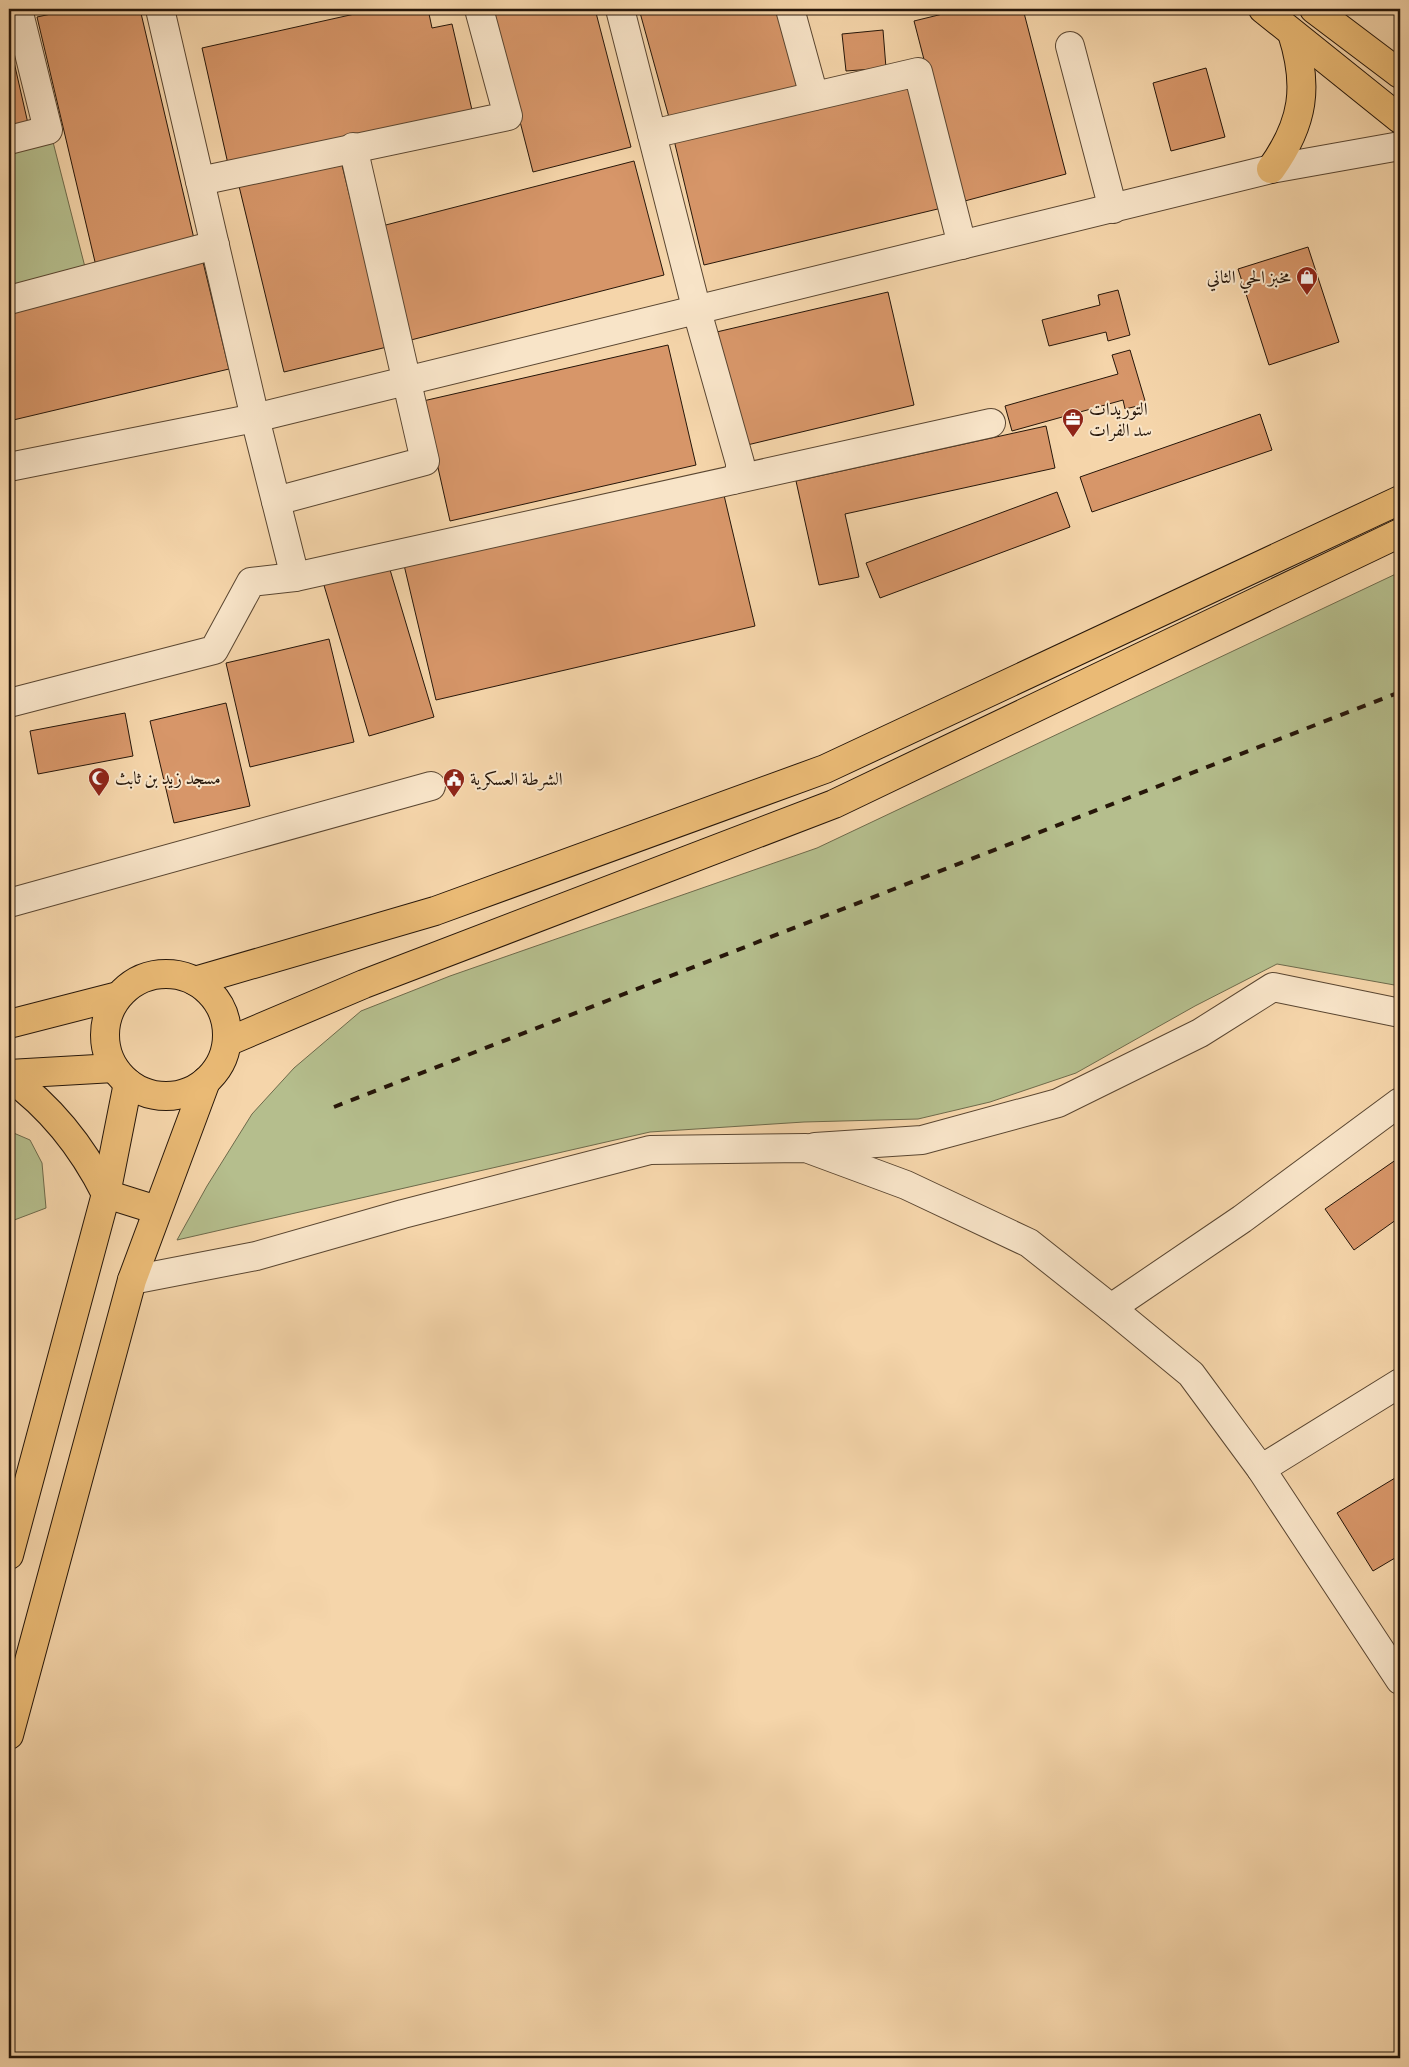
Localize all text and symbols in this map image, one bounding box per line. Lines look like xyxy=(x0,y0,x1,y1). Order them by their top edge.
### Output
shop icon: مخبز الحي الثاني xyxy=(1295,265,1319,296)
place label: مخبز الحي الثاني xyxy=(1207,266,1291,294)
place label: التوريدات سد الفرات xyxy=(1089,398,1152,444)
office icon: التوريدات سد الفرات xyxy=(1061,407,1085,438)
mosque icon: مسجد زيد بن ثابث xyxy=(87,766,111,797)
place label: مسجد زيد بن ثابث xyxy=(115,767,221,792)
public building icon: الشرطة العسكرية xyxy=(442,767,466,798)
place label: الشرطة العسكرية xyxy=(470,768,563,793)

